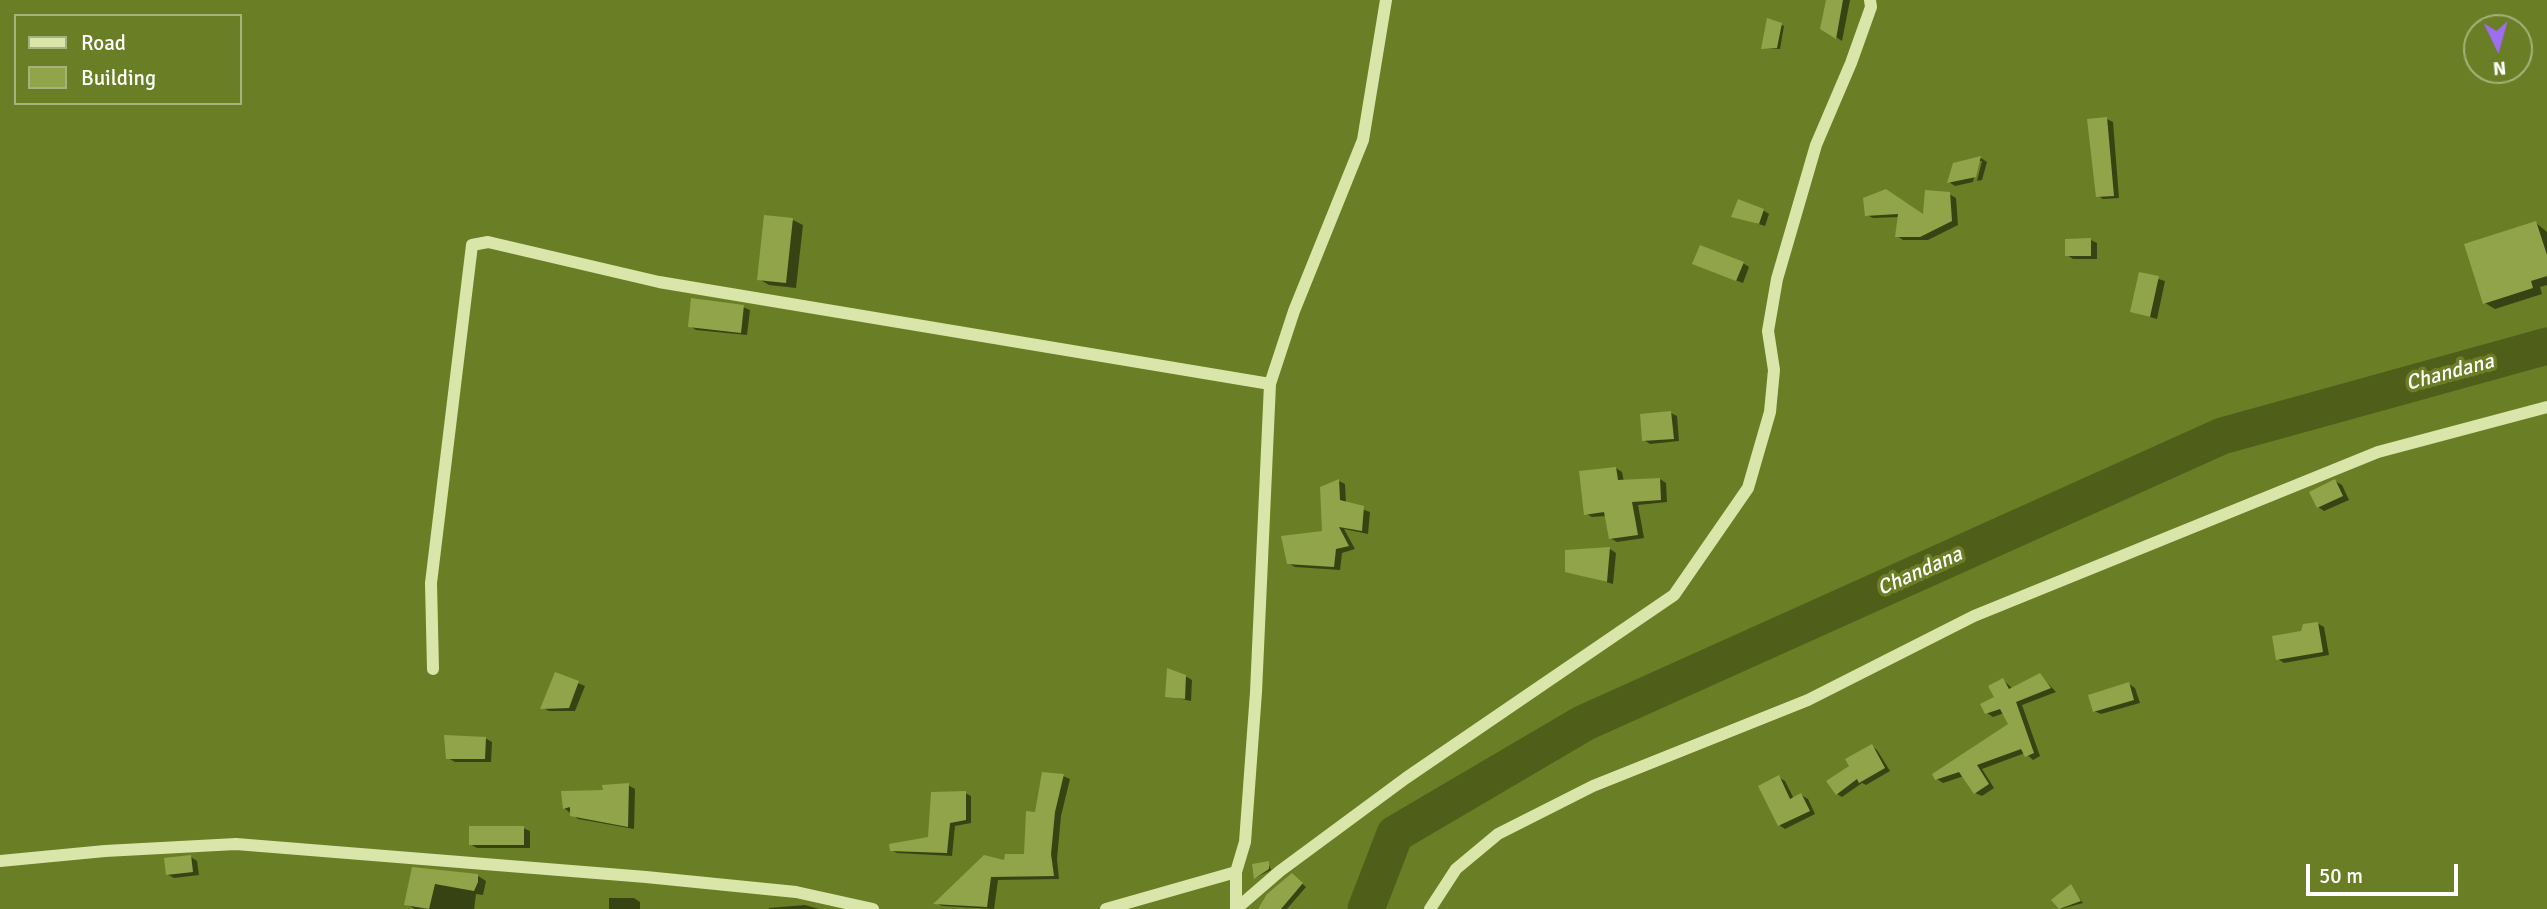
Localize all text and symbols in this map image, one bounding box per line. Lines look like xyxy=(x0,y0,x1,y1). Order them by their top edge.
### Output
legend xyxy=(14,14,242,105)
north arrow xyxy=(2463,14,2533,84)
text: Road xyxy=(81,30,126,56)
text: N xyxy=(2492,55,2507,80)
text: Building xyxy=(81,65,156,91)
water label: Chandana xyxy=(2403,349,2497,397)
water label: Chandana xyxy=(1874,542,1966,602)
scale bar xyxy=(2309,850,2461,894)
text: 50 m xyxy=(2319,863,2363,889)

